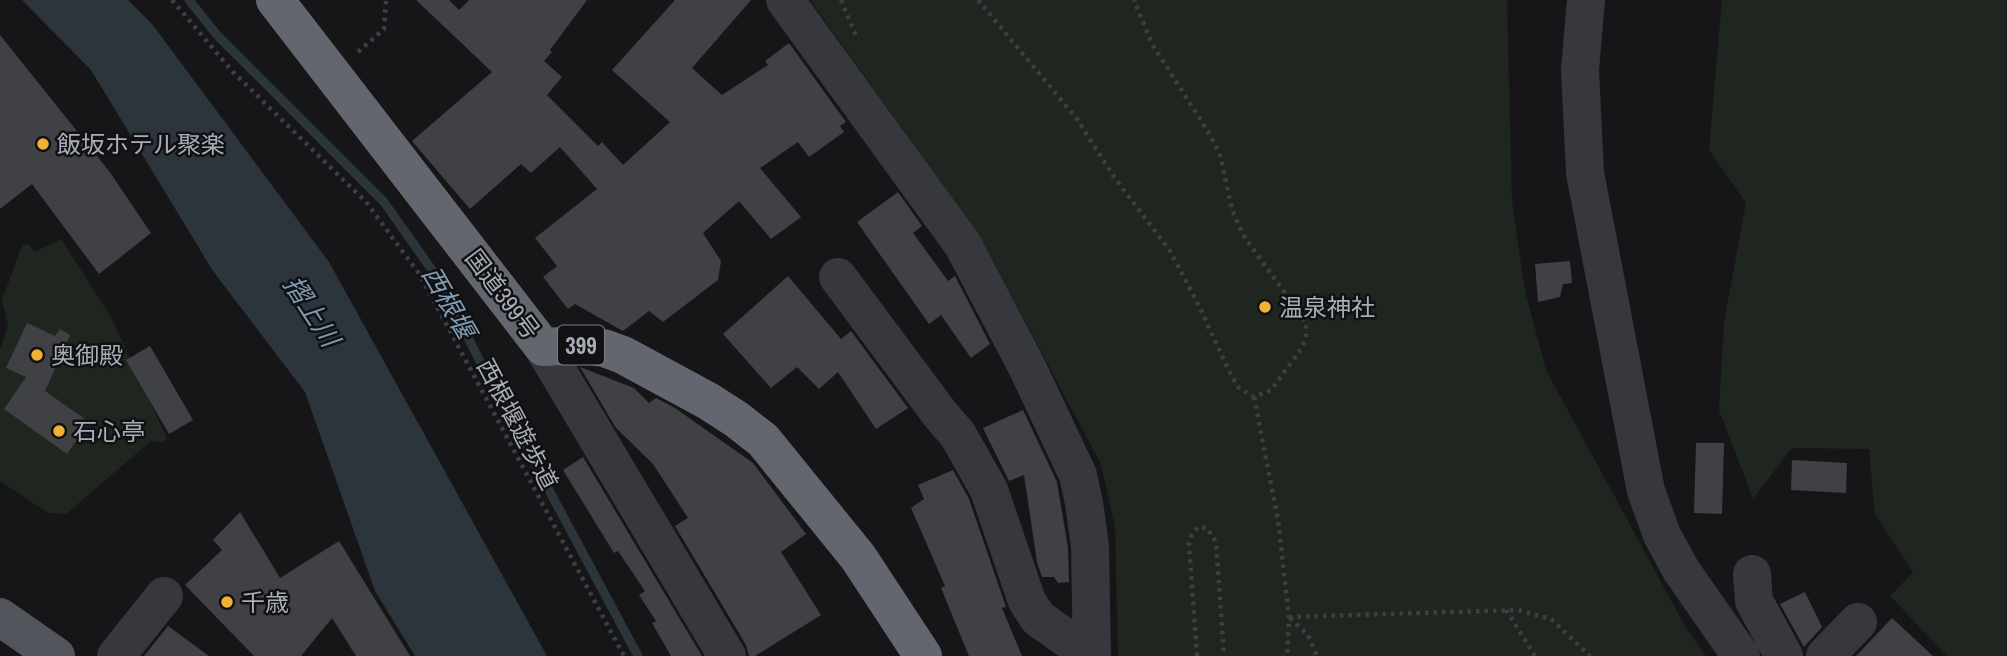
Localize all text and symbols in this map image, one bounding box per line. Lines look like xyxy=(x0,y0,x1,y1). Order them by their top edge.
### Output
place label: 飯坂ホテル聚楽 xyxy=(57,128,225,160)
marker: 飯坂ホテル聚楽 xyxy=(35,136,51,152)
street label: 国道399号 xyxy=(459,243,547,345)
water label: 西根堰 xyxy=(414,259,486,348)
water label: 摺上川 xyxy=(276,269,350,356)
place label: 温泉神社 xyxy=(1279,291,1375,323)
marker: 温泉神社 xyxy=(1257,299,1273,315)
road number: 399 xyxy=(558,326,604,364)
place label: 奥御殿 xyxy=(51,339,123,371)
marker: 奥御殿 xyxy=(29,347,45,363)
street label: 西根堰遊歩道 xyxy=(470,353,566,495)
place label: 石心亭 xyxy=(73,415,145,447)
marker: 石心亭 xyxy=(51,423,67,439)
place label: 千歳 xyxy=(241,586,289,618)
marker: 千歳 xyxy=(219,594,235,610)

